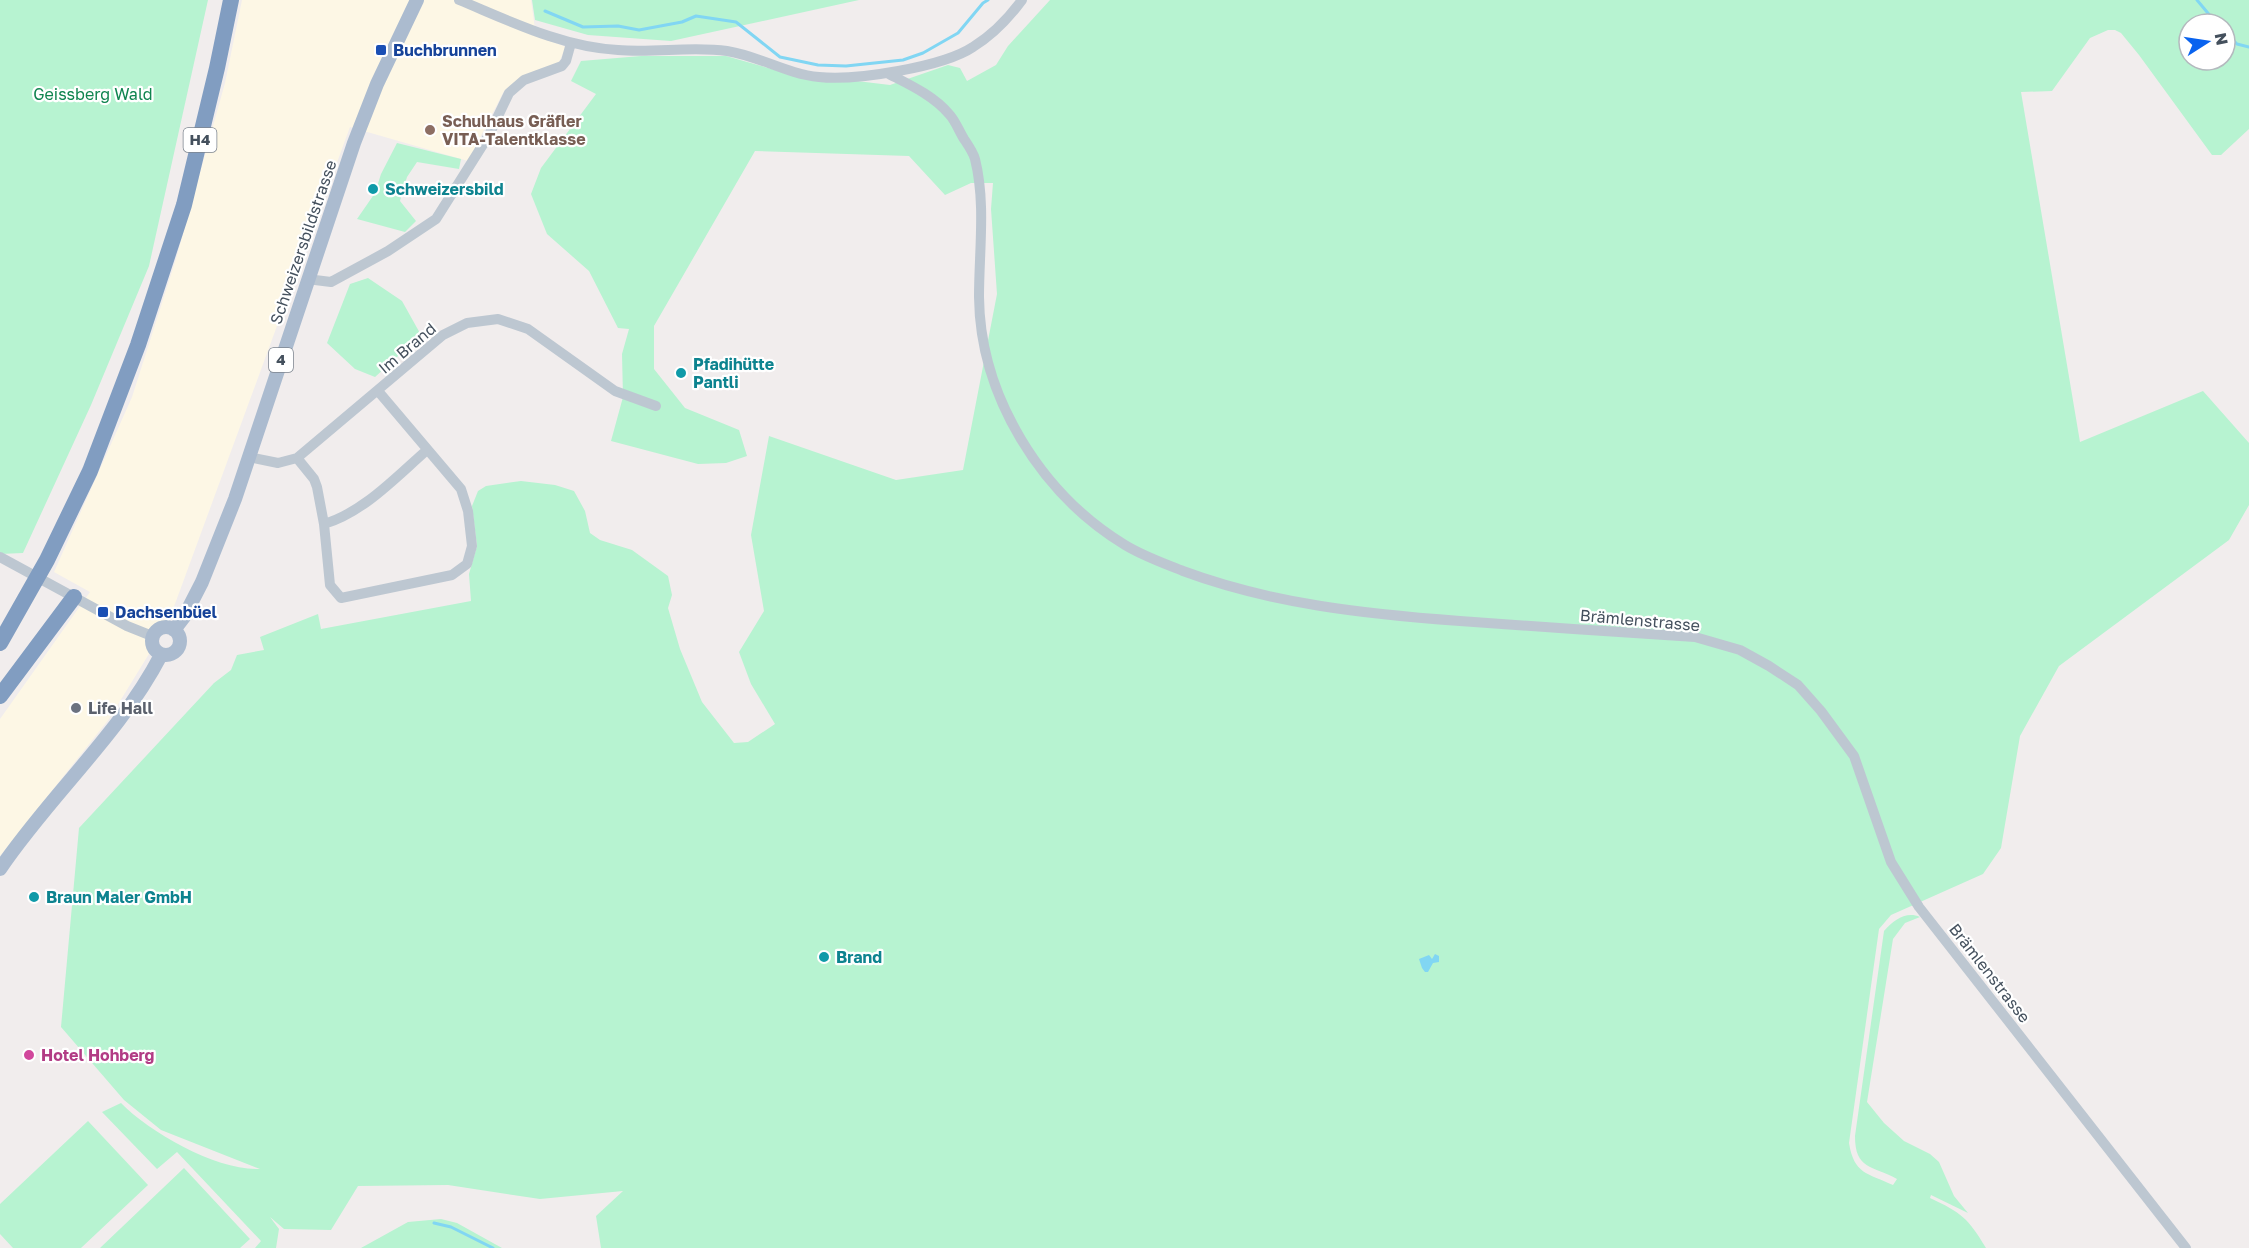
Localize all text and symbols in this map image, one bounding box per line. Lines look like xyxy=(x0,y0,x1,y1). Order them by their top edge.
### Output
north arrow xyxy=(2177,12,2237,72)
text: N xyxy=(2211,31,2233,47)
place label: Buchbrunnen xyxy=(393,40,497,60)
marker: Buchbrunnen xyxy=(374,43,388,57)
park label: Geissberg Wald xyxy=(33,84,153,104)
place label: Schulhaus Gräfler VITA-Talentklasse xyxy=(442,111,586,149)
marker: Schulhaus Gräfler VITA-Talentklasse xyxy=(423,123,437,137)
road number: H4 xyxy=(184,128,216,152)
street label: Schweizersbildstrasse xyxy=(265,157,341,327)
place label: Schweizersbild xyxy=(385,179,504,199)
marker: Schweizersbild xyxy=(366,182,380,196)
street label: Im Brand xyxy=(374,318,440,378)
road number: 4 xyxy=(269,348,293,372)
place label: Pfadihütte Pantli xyxy=(693,354,774,392)
marker: Pfadihütte Pantli xyxy=(674,366,688,380)
place label: Dachsenbüel xyxy=(115,602,217,622)
marker: Dachsenbüel xyxy=(96,605,110,619)
street label: Brämlenstrasse xyxy=(1579,605,1701,635)
place label: Life Hall xyxy=(88,698,154,718)
marker: Life Hall xyxy=(69,701,83,715)
place label: Braun Maler GmbH xyxy=(46,887,192,907)
marker: Braun Maler GmbH xyxy=(27,890,41,904)
street label: Brämlenstrasse xyxy=(1945,919,2035,1027)
place label: Brand xyxy=(836,947,882,967)
marker: Brand xyxy=(817,950,831,964)
place label: Hotel Hohberg xyxy=(41,1045,155,1065)
marker: Hotel Hohberg xyxy=(22,1048,36,1062)

